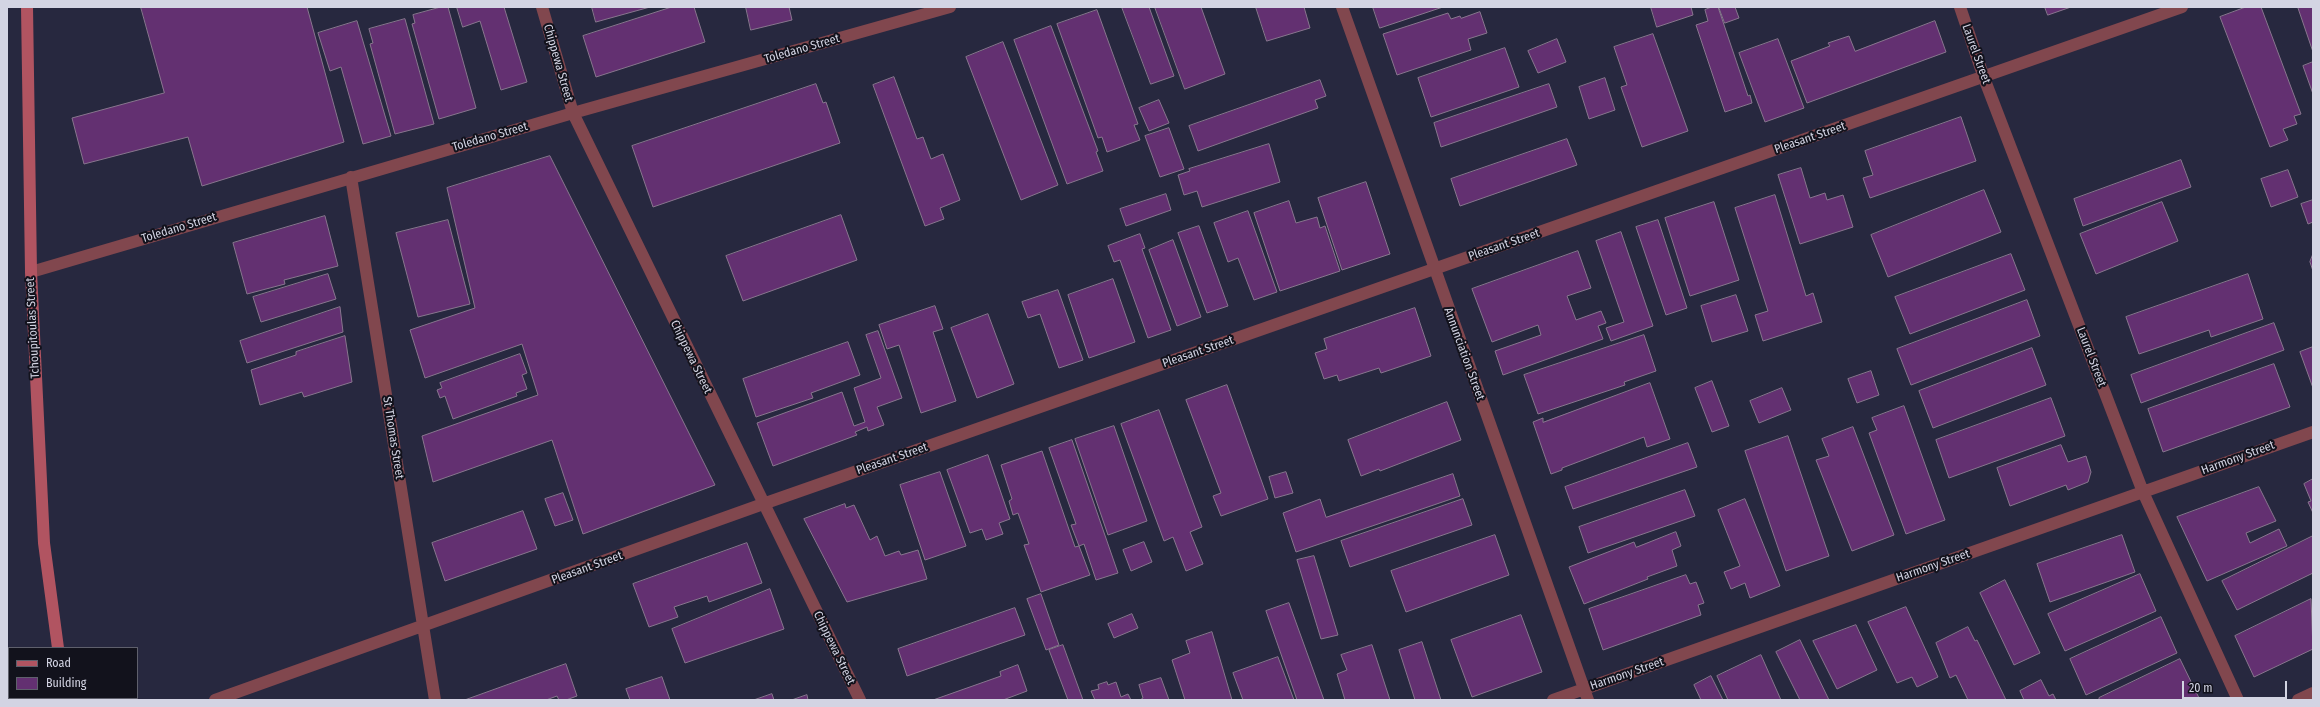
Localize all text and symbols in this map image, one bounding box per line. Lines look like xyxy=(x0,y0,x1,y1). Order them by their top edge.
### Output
street label: Laurel Street xyxy=(1959,22,1993,86)
street label: Chippewa Street xyxy=(540,23,576,103)
street label: Toledano Street xyxy=(763,31,841,67)
street label: Toledano Street xyxy=(451,119,529,155)
street label: Pleasant Street xyxy=(1772,119,1848,157)
street label: Toledano Street xyxy=(140,210,218,246)
street label: Pleasant Street xyxy=(1466,226,1542,264)
street label: Tchoupitoulas Street xyxy=(23,277,43,379)
street label: Annunciation Street xyxy=(1441,306,1487,402)
street label: Chippewa Street xyxy=(667,318,715,396)
street label: Laurel Street xyxy=(2073,325,2109,389)
street label: Pleasant Street xyxy=(1160,333,1236,371)
street label: St Thomas Street xyxy=(379,396,407,480)
street label: Harmony Street xyxy=(2199,438,2277,478)
street label: Pleasant Street xyxy=(854,440,930,478)
street label: Harmony Street xyxy=(1894,547,1972,585)
street label: Pleasant Street xyxy=(550,549,624,587)
street label: Chippewa Street xyxy=(810,609,858,687)
legend xyxy=(8,647,138,699)
street label: Harmony Street xyxy=(1588,655,1666,693)
text: Road xyxy=(46,656,71,670)
scale bar xyxy=(2184,673,2289,699)
text: Building xyxy=(46,676,86,690)
text: 20 m xyxy=(2189,681,2213,695)

